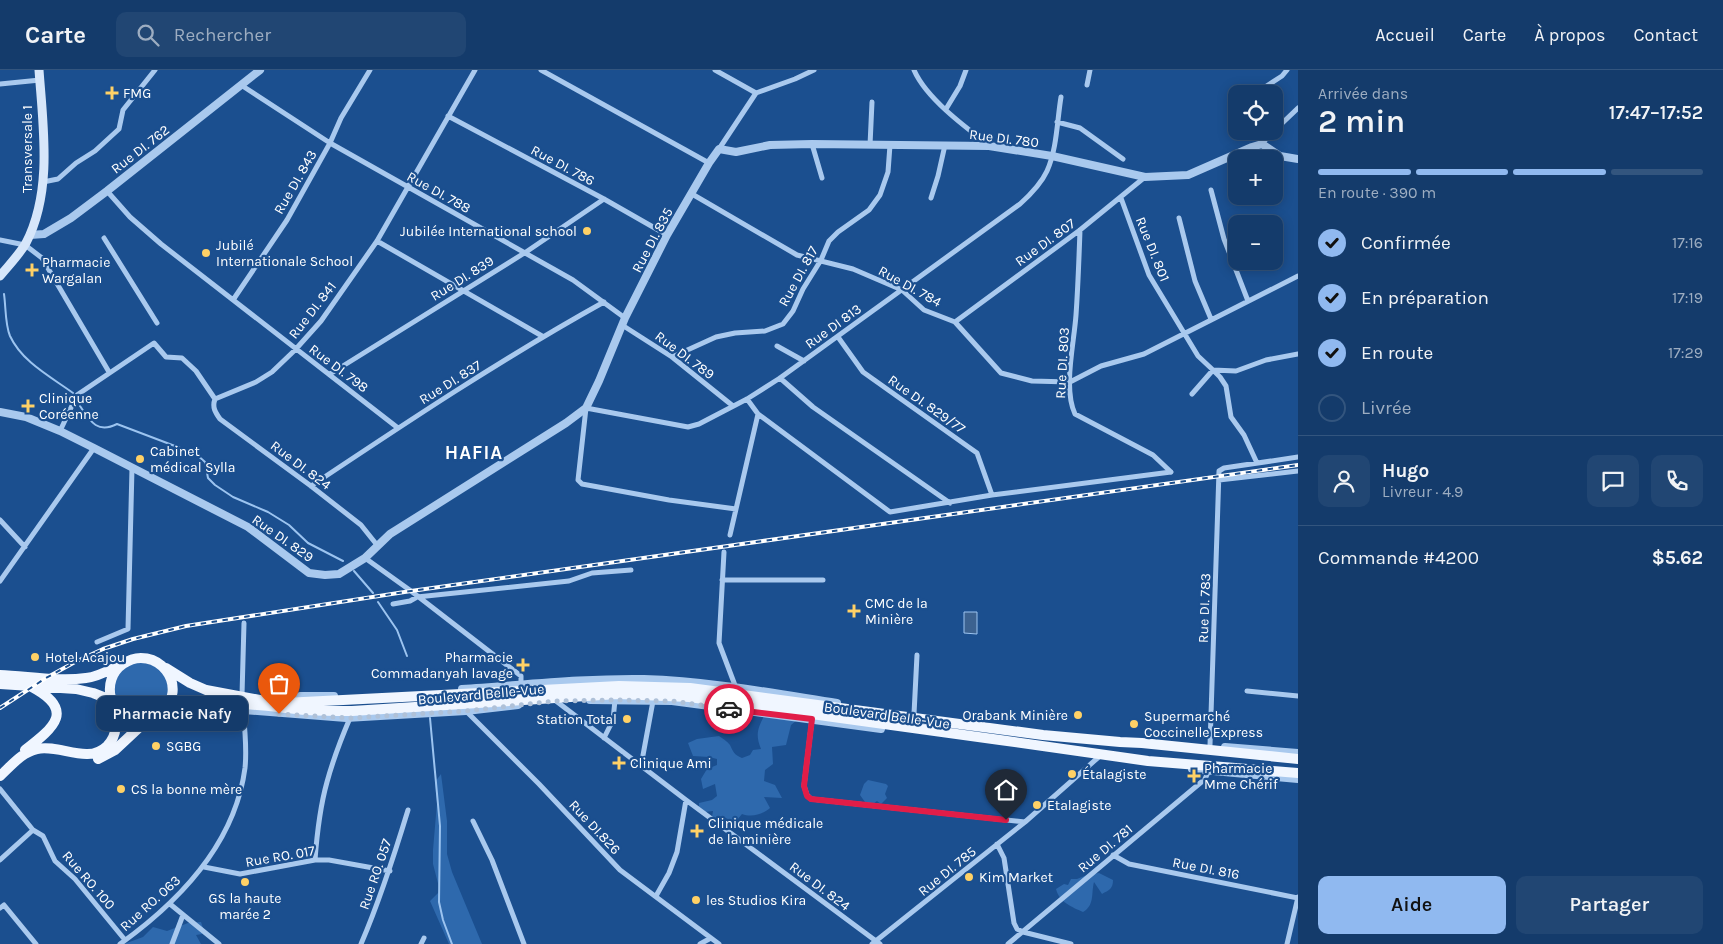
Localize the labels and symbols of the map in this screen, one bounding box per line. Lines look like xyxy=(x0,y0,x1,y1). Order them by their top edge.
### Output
place label: FMG xyxy=(123,85,151,102)
marker: FMG xyxy=(105,86,119,100)
street label: Transversale 1 xyxy=(19,105,36,193)
street label: Rue DI. 762 xyxy=(108,121,173,177)
street label: Rue DI. 780 xyxy=(968,126,1040,151)
street label: Rue DI. 786 xyxy=(528,142,598,189)
street label: Rue DI. 843 xyxy=(270,147,321,217)
street label: Rue DI. 788 xyxy=(404,168,474,217)
street label: Rue DI. 835 xyxy=(628,205,677,276)
street label: Rue DI. 801 xyxy=(1132,214,1173,284)
street label: Rue DI. 807 xyxy=(1012,215,1079,270)
place label: Jubilée International school xyxy=(400,223,577,240)
marker: Jubilée International school xyxy=(581,225,593,237)
place label: Jubilé Internationale School xyxy=(216,237,353,270)
street label: Rue DI. 817 xyxy=(775,243,822,309)
marker: Jubilé Internationale School xyxy=(200,247,212,259)
street label: Rue DI. 839 xyxy=(427,252,497,305)
place label: Pharmacie Wargalan xyxy=(42,254,110,287)
street label: Rue DI. 784 xyxy=(875,262,944,311)
marker: Pharmacie Wargalan xyxy=(26,264,38,276)
street label: Rue DI. 841 xyxy=(285,278,340,342)
street label: Rue DI 813 xyxy=(802,300,865,353)
street label: Rue DI. 803 xyxy=(1052,327,1073,399)
street label: Rue DI. 789 xyxy=(652,328,718,383)
street label: Rue DI. 798 xyxy=(306,341,372,396)
street label: Rue DI. 837 xyxy=(416,356,485,408)
street label: Rue DI. 829/77 xyxy=(885,371,969,438)
place label: Clinique Coréenne xyxy=(39,390,99,423)
marker: Clinique Coréenne xyxy=(21,399,35,413)
street label: Rue DI. 824 xyxy=(267,437,334,494)
district label: HAFIA xyxy=(445,442,503,464)
place label: Cabinet médical Sylla xyxy=(150,443,235,476)
marker: Cabinet médical Sylla xyxy=(134,453,146,465)
street label: Rue DI. 829 xyxy=(249,511,317,566)
street label: Rue DI. 783 xyxy=(1195,573,1214,643)
place label: CMC de la Minière xyxy=(865,595,928,628)
marker: CMC de la Minière xyxy=(847,604,861,618)
place label: Hotel Acajou xyxy=(45,649,125,666)
place label: Pharmacie Commadanyah lavage xyxy=(371,649,513,682)
marker: Hotel Acajou xyxy=(29,651,41,663)
marker: Pharmacie Commadanyah lavage xyxy=(517,659,529,671)
pin xyxy=(258,663,300,714)
street label: Boulevard Belle-Vue xyxy=(417,681,545,708)
courier xyxy=(704,684,754,734)
callout: Pharmacie Nafy xyxy=(96,696,249,732)
street label: Boulevard Belle-Vue xyxy=(823,698,951,733)
place label: Orabank Minière xyxy=(962,707,1068,724)
place label: Supermarché Coccinelle Express xyxy=(1144,708,1263,741)
marker: Orabank Minière xyxy=(1072,709,1084,721)
place label: Station Total xyxy=(536,711,617,728)
marker: Station Total xyxy=(621,713,633,725)
marker: Supermarché Coccinelle Express xyxy=(1128,718,1140,730)
place label: SGBG xyxy=(166,738,201,755)
marker: SGBG xyxy=(150,740,162,752)
place label: Clinique Ami xyxy=(630,755,712,772)
marker: Clinique Ami xyxy=(612,756,626,770)
place label: Pharmacie Mme Chérif xyxy=(1204,760,1278,793)
place label: Étalagiste xyxy=(1082,765,1146,783)
marker: Étalagiste xyxy=(1066,768,1078,780)
pin xyxy=(985,769,1027,820)
marker: Pharmacie Mme Chérif xyxy=(1188,770,1200,782)
place label: CS la bonne mère xyxy=(131,781,242,798)
marker: CS la bonne mère xyxy=(115,783,127,795)
street label: Rue DI.826 xyxy=(565,797,624,858)
place label: Etalagiste xyxy=(1047,797,1111,814)
marker: Etalagiste xyxy=(1031,799,1043,811)
place label: Clinique médicale de la minière xyxy=(708,815,823,848)
street label: Rue DI. 781 xyxy=(1074,821,1136,876)
marker: Clinique médicale de la minière xyxy=(690,824,704,838)
street label: Rue RO. 057 xyxy=(355,836,396,912)
street label: Rue RO. 017 xyxy=(244,842,317,871)
street label: Rue DI. 785 xyxy=(915,843,980,900)
street label: Rue RO. 100 xyxy=(59,847,119,913)
street label: Rue DI. 816 xyxy=(1171,854,1241,883)
street label: Rue DI. 824 xyxy=(786,858,853,915)
place label: Kim Market xyxy=(979,869,1053,886)
marker: Kim Market xyxy=(963,871,975,883)
street label: Rue RO. 063 xyxy=(117,872,184,935)
marker: GS la haute marée 2 xyxy=(239,876,251,888)
place label: GS la haute marée 2 xyxy=(209,890,281,923)
place label: les Studios Kira xyxy=(706,892,806,909)
marker: les Studios Kira xyxy=(690,894,702,906)

